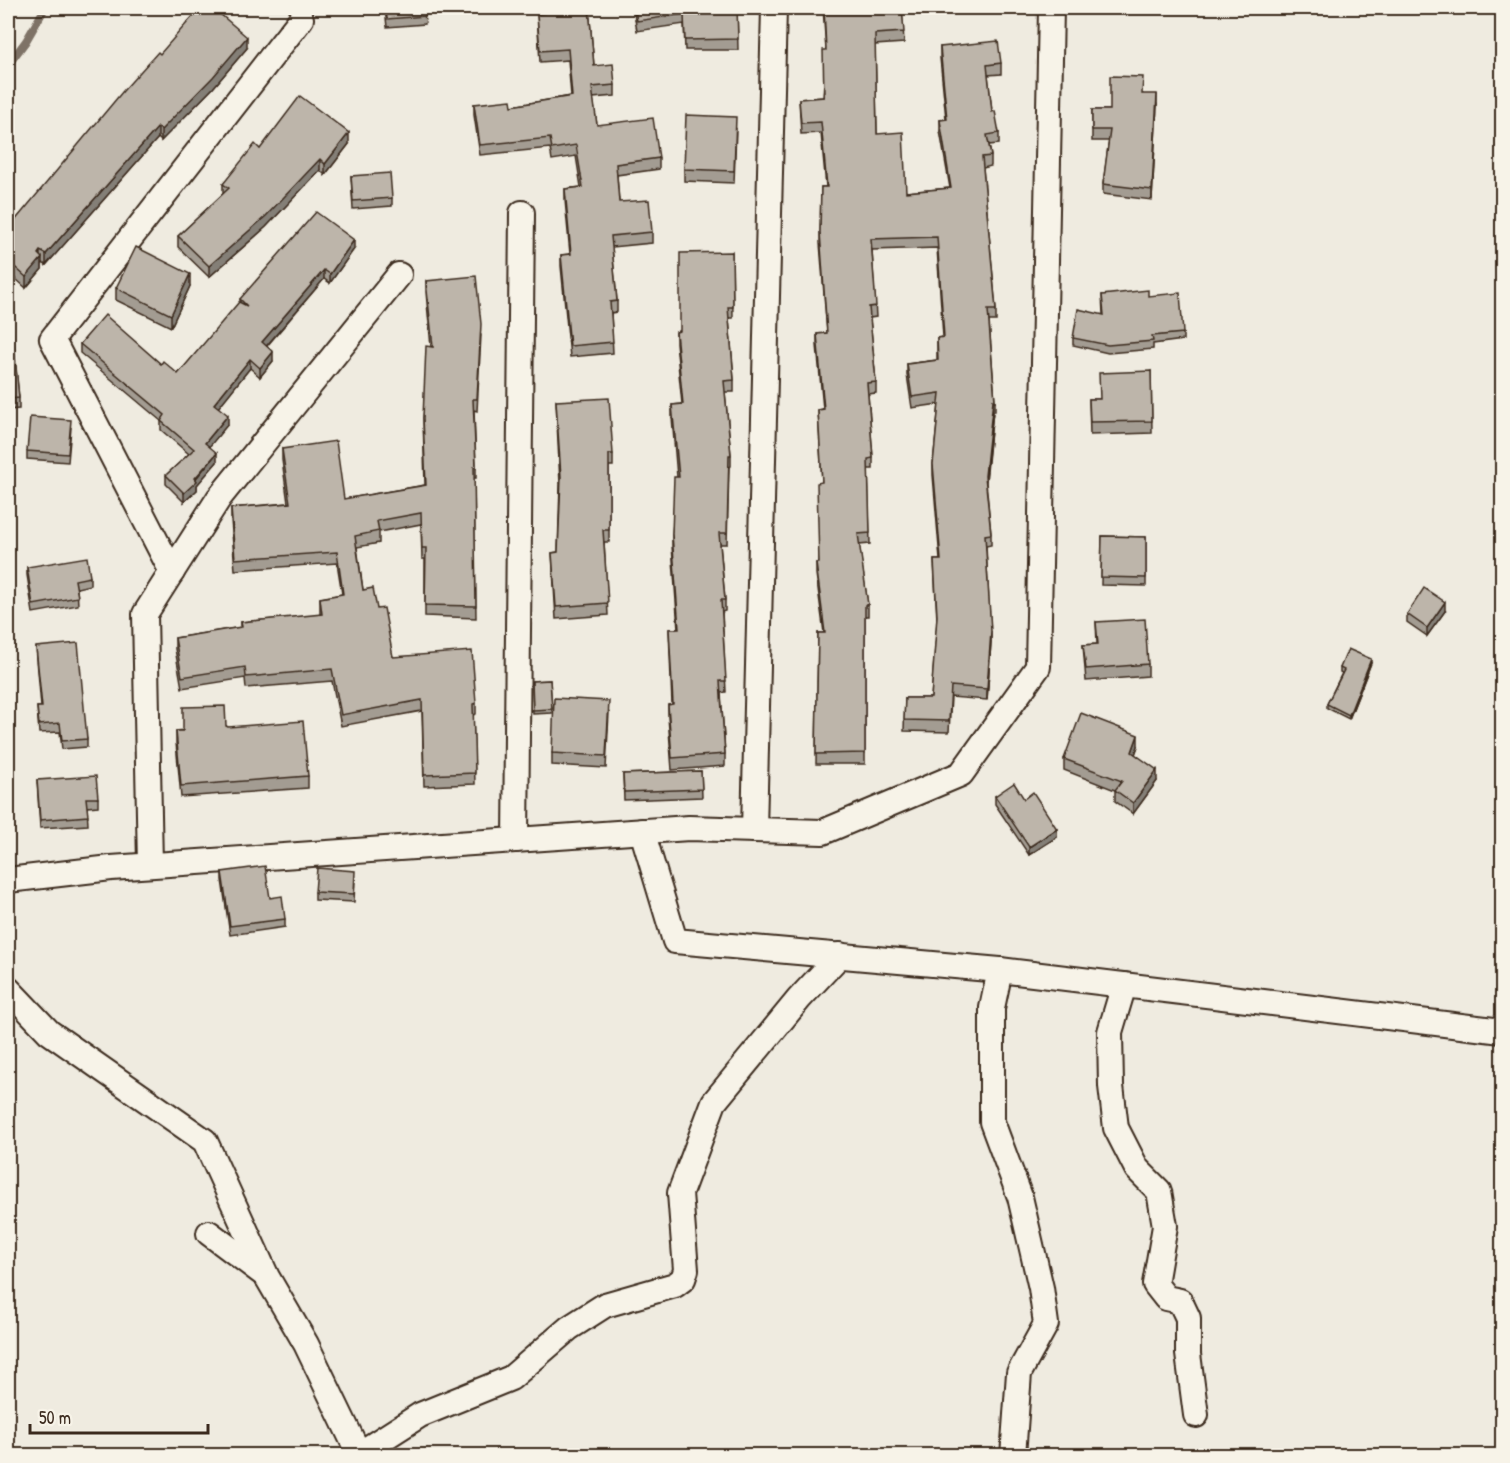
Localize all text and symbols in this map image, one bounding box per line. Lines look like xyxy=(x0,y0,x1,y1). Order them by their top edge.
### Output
scale bar xyxy=(30,1397,208,1435)
text: 50 m xyxy=(39,1405,71,1430)

